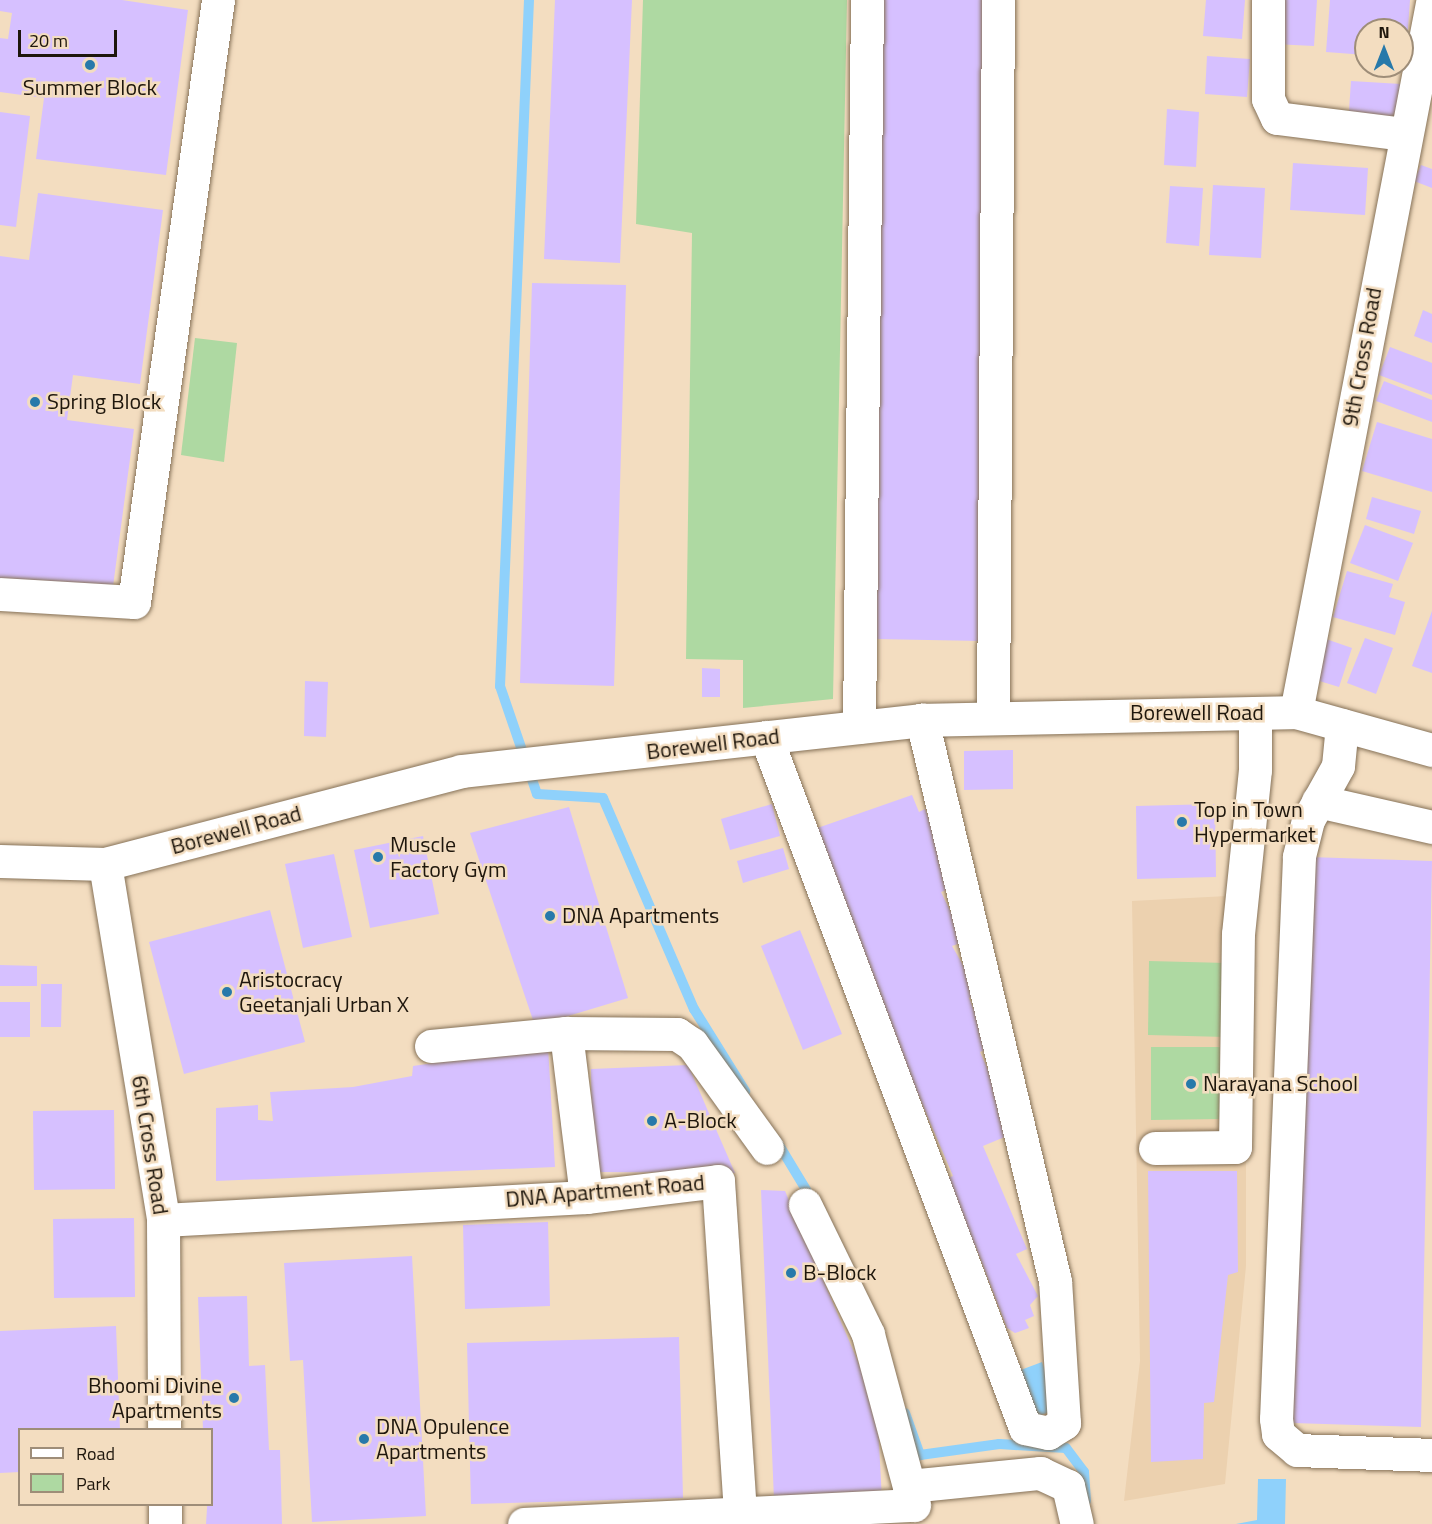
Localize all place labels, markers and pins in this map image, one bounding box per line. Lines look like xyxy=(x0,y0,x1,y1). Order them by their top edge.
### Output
marker: Summer Block xyxy=(83,58,97,72)
place label: Summer Block xyxy=(23,75,157,101)
place label: Spring Block xyxy=(47,389,161,415)
marker: Spring Block xyxy=(28,395,42,409)
place label: Top in Town Hypermarket xyxy=(1194,796,1316,848)
marker: Top in Town Hypermarket xyxy=(1175,815,1189,829)
place label: Muscle Factory Gym xyxy=(390,831,506,882)
marker: Muscle Factory Gym xyxy=(371,850,385,864)
place label: DNA Apartments xyxy=(562,903,719,929)
marker: DNA Apartments xyxy=(543,909,557,923)
place label: Aristocracy Geetanjali Urban X xyxy=(239,966,409,1017)
marker: Aristocracy Geetanjali Urban X xyxy=(220,985,234,999)
place label: Narayana School xyxy=(1203,1071,1358,1097)
marker: Narayana School xyxy=(1184,1077,1198,1091)
place label: A-Block xyxy=(664,1108,737,1134)
marker: A-Block xyxy=(645,1114,659,1128)
place label: B-Block xyxy=(803,1260,877,1286)
marker: B-Block xyxy=(784,1266,798,1280)
place label: Bhoomi Divine Apartments xyxy=(88,1372,222,1424)
marker: Bhoomi Divine Apartments xyxy=(227,1391,241,1405)
place label: DNA Opulence Apartments xyxy=(376,1413,509,1464)
marker: DNA Opulence Apartments xyxy=(357,1432,371,1446)

